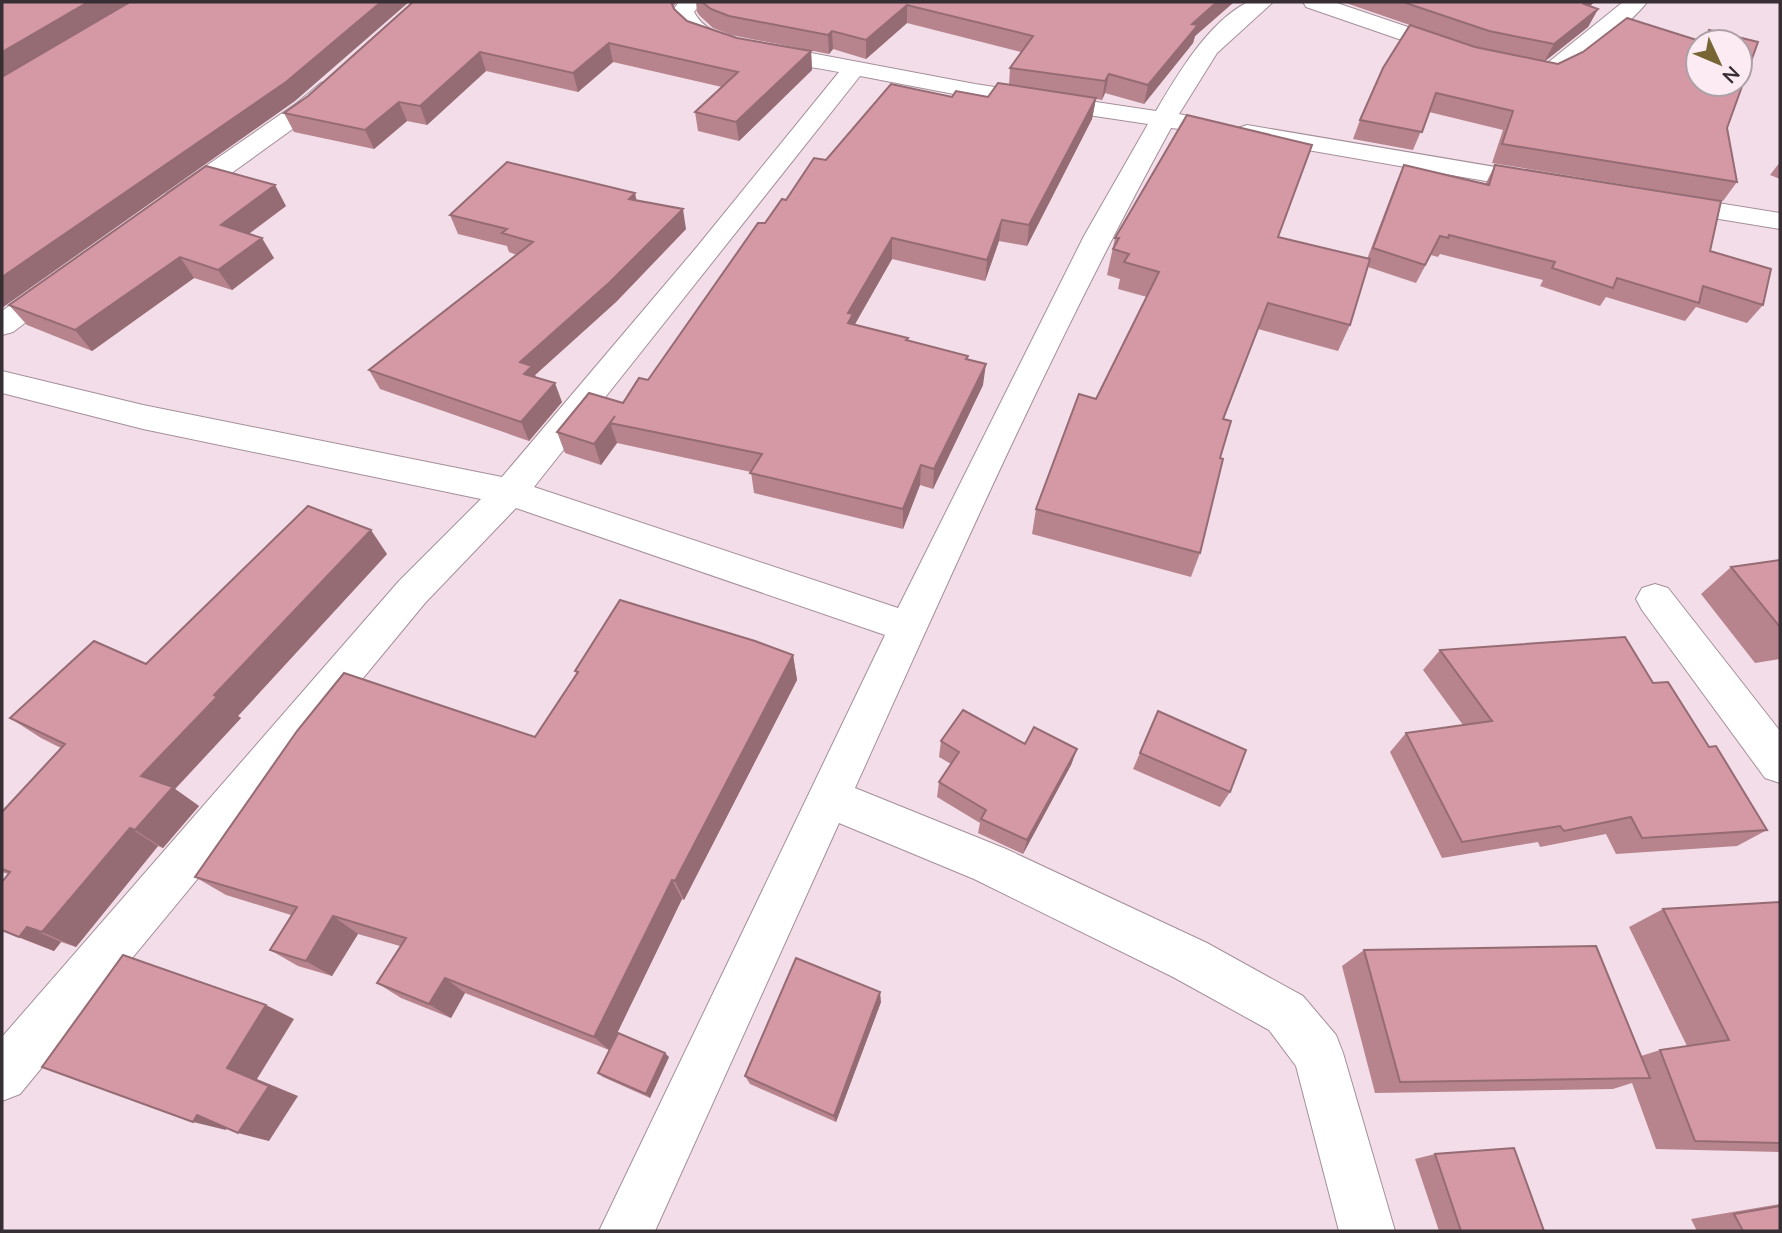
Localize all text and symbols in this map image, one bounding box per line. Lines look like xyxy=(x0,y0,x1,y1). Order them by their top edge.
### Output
north arrow xyxy=(1684,28,1754,98)
text: N xyxy=(1718,62,1745,88)

